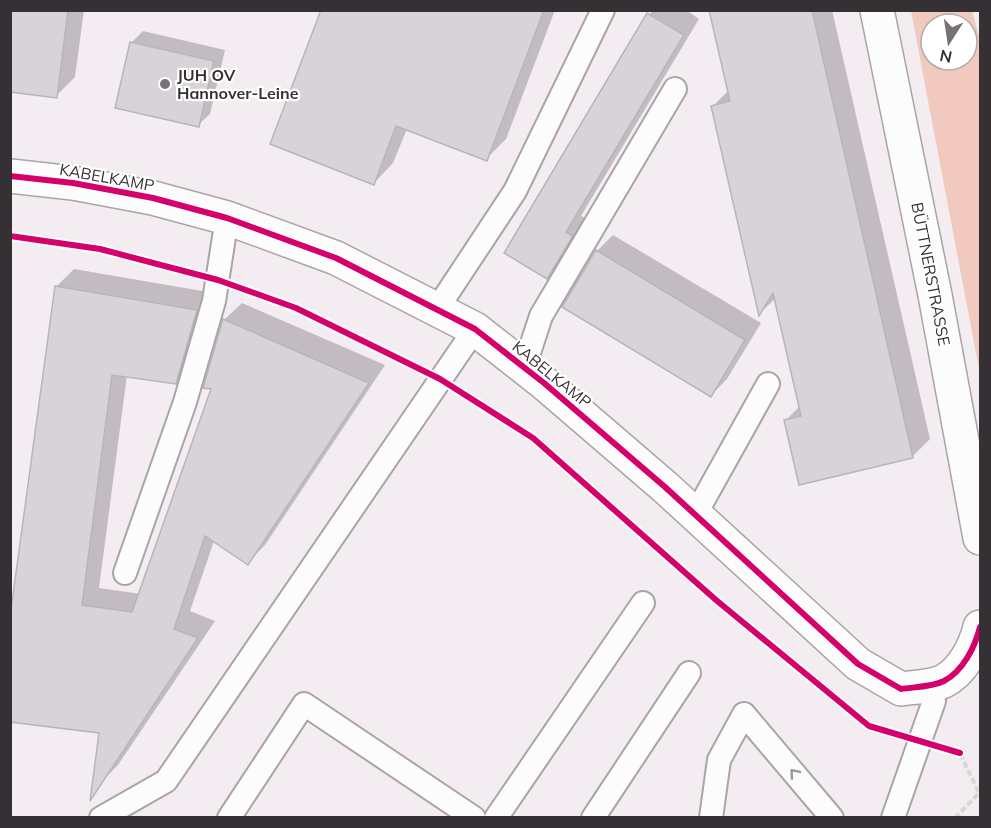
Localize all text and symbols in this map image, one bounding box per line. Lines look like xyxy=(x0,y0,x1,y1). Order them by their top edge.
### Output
north arrow xyxy=(919,12,979,72)
text: N xyxy=(938,46,954,68)
place label: JUH OV Hannover-Leine xyxy=(177,65,299,103)
marker: JUH OV Hannover-Leine xyxy=(158,77,172,91)
street label: KABELKAMP xyxy=(58,159,156,195)
street label: BÜTTNERSTRASSE xyxy=(907,201,955,347)
street label: KABELKAMP xyxy=(508,336,596,412)
one-way arrow xyxy=(790,769,801,780)

